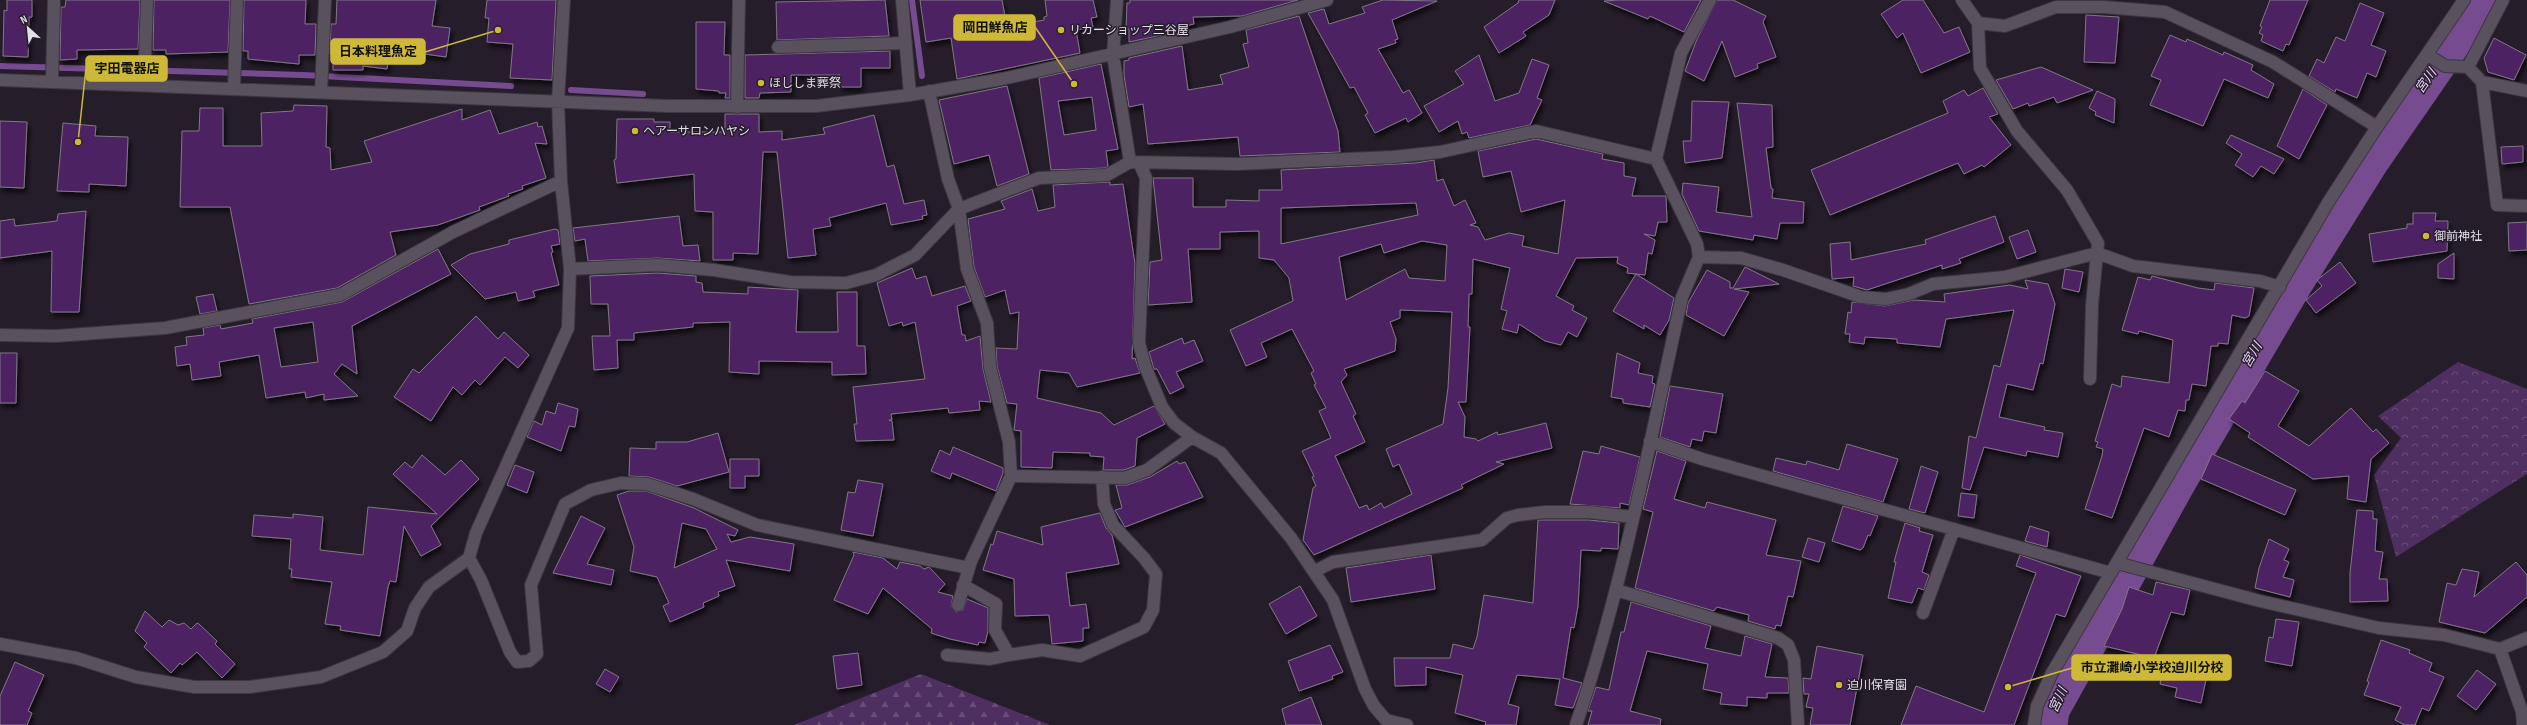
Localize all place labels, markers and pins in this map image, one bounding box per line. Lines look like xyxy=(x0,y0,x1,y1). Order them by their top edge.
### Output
callout: 岡田鮮魚店 xyxy=(954,15,1035,40)
place label: リカーショップ三谷屋 xyxy=(1069,23,1189,38)
marker: リカーショップ三谷屋 xyxy=(1056,25,1066,35)
callout: 日本料理魚定 xyxy=(331,39,425,64)
callout: 宇田電器店 xyxy=(86,56,167,81)
place label: ほししま葬祭 xyxy=(769,76,841,91)
marker: ほししま葬祭 xyxy=(756,78,766,88)
place label: ヘアーサロンハヤシ xyxy=(643,124,750,139)
marker: ヘアーサロンハヤシ xyxy=(630,126,640,136)
place label: 御前神社 xyxy=(2434,229,2482,244)
marker: 御前神社 xyxy=(2421,231,2431,241)
callout: 市立灘崎小学校迫川分校 xyxy=(2072,655,2231,680)
place label: 迫川保育園 xyxy=(1847,678,1907,693)
marker: 迫川保育園 xyxy=(1834,680,1844,690)

